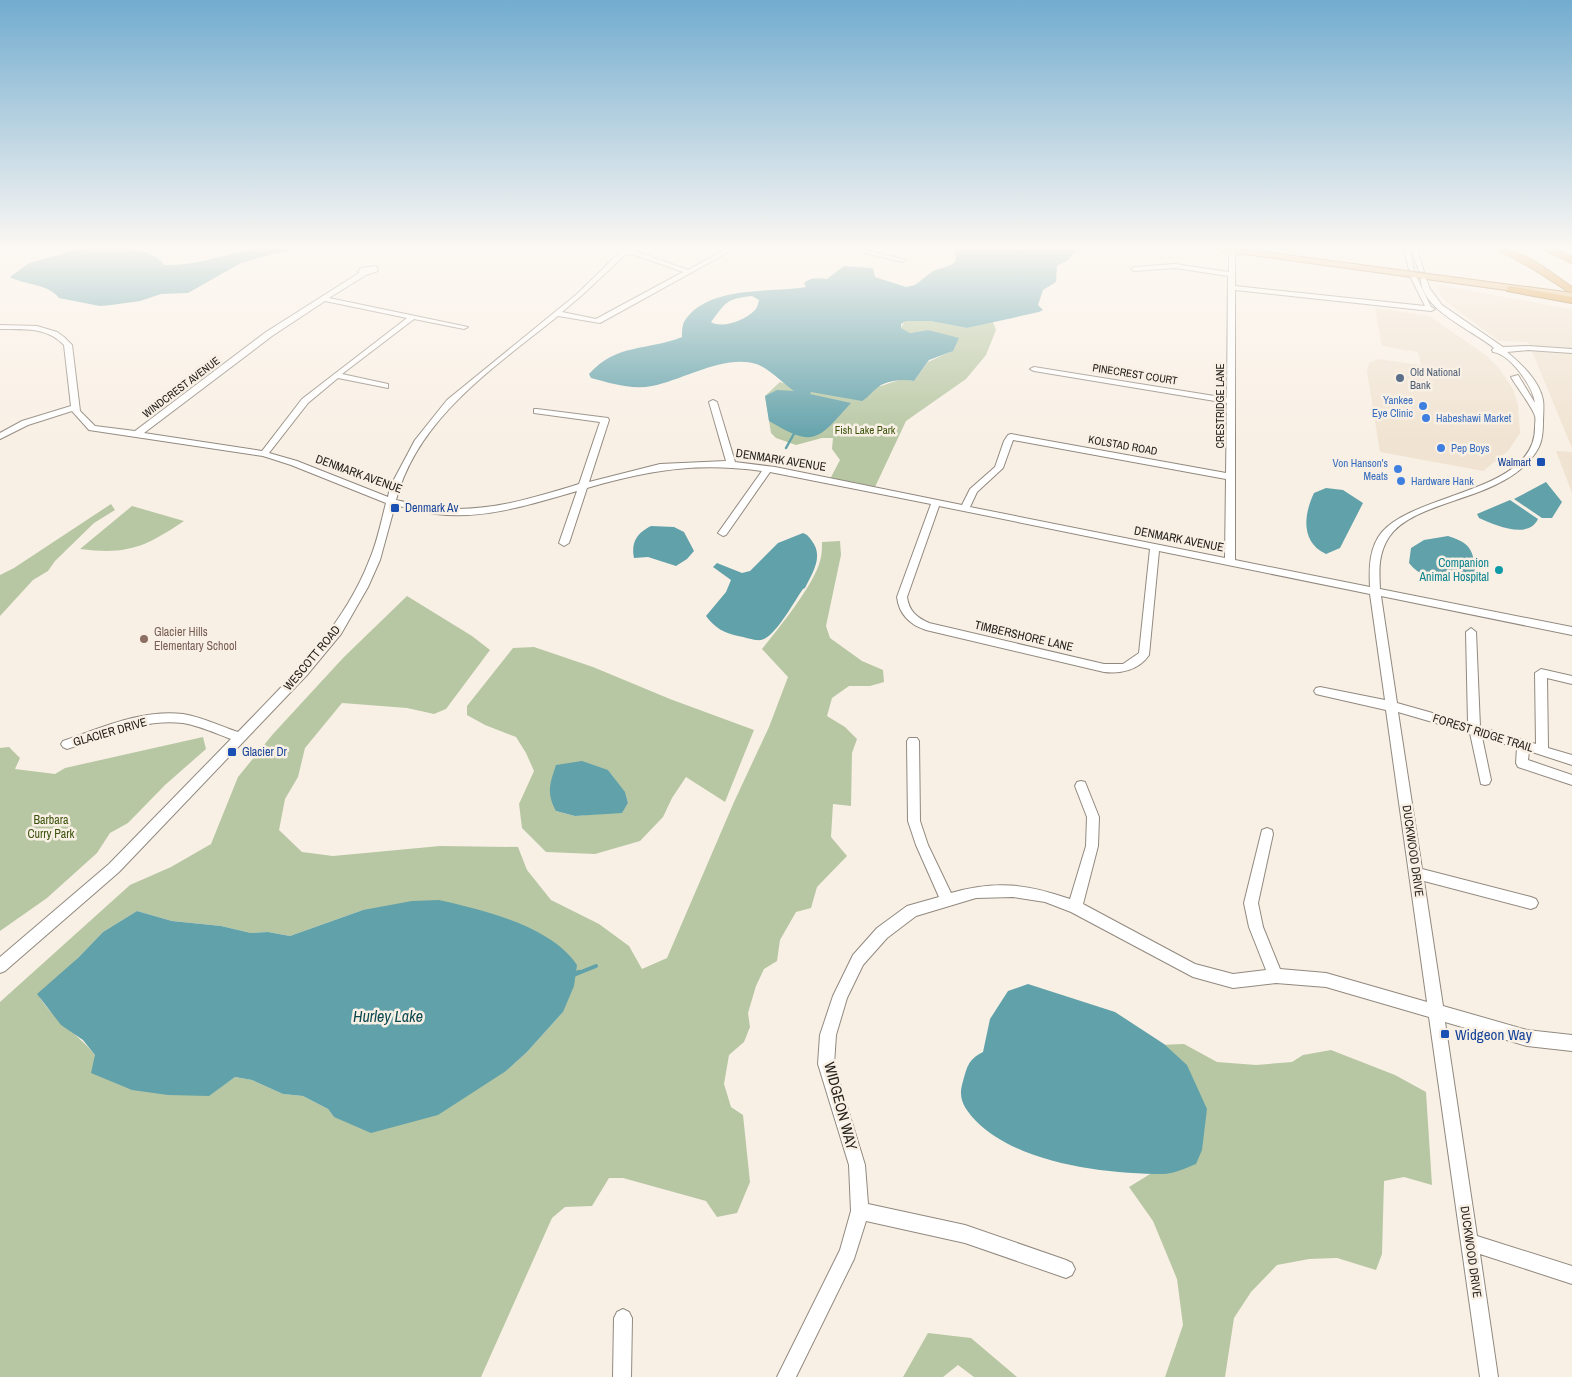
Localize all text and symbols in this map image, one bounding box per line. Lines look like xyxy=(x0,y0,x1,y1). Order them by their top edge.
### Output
street label: WINDCREST AVENUE xyxy=(140,353,222,421)
street label: PINECREST COURT xyxy=(1091,360,1179,388)
street label: CRESTRIDGE LANE xyxy=(1213,363,1227,449)
place label: Old National Bank xyxy=(1410,365,1460,392)
marker: Old National Bank xyxy=(1394,372,1406,384)
place label: Yankee Eye Clinic xyxy=(1372,393,1413,420)
marker: Yankee Eye Clinic xyxy=(1417,400,1429,412)
place label: Habeshawi Market xyxy=(1436,411,1512,425)
marker: Habeshawi Market xyxy=(1420,412,1432,424)
park label: Fish Lake Park xyxy=(835,423,896,437)
street label: KOLSTAD ROAD xyxy=(1087,432,1159,458)
place label: Pep Boys xyxy=(1451,441,1490,455)
marker: Pep Boys xyxy=(1435,442,1447,454)
street label: DENMARK AVENUE xyxy=(735,445,827,475)
street label: DENMARK AVENUE xyxy=(313,451,405,497)
place label: Walmart xyxy=(1498,455,1531,469)
place label: Von Hanson's Meats xyxy=(1333,456,1388,483)
marker: Walmart xyxy=(1535,456,1547,468)
marker: Von Hanson's Meats xyxy=(1392,463,1404,475)
place label: Hardware Hank xyxy=(1411,474,1474,488)
marker: Hardware Hank xyxy=(1395,475,1407,487)
place label: Denmark Av xyxy=(405,500,459,516)
marker: Denmark Av xyxy=(389,502,401,514)
street label: DENMARK AVENUE xyxy=(1133,522,1225,556)
place label: Companion Animal Hospital xyxy=(1419,555,1489,585)
marker: Companion Animal Hospital xyxy=(1493,564,1505,576)
street label: TIMBERSHORE LANE xyxy=(973,617,1075,655)
street label: WESCOTT ROAD xyxy=(280,622,344,694)
place label: Glacier Hills Elementary School xyxy=(154,624,237,654)
marker: Glacier Hills Elementary School xyxy=(138,633,150,645)
street label: FOREST RIDGE TRAIL xyxy=(1431,710,1536,756)
street label: GLACIER DRIVE xyxy=(71,714,149,750)
place label: Glacier Dr xyxy=(242,744,288,760)
marker: Glacier Dr xyxy=(226,746,238,758)
street label: DUCKWOOD DRIVE xyxy=(1399,804,1427,898)
park label: Barbara Curry Park xyxy=(27,812,75,842)
water label: Hurley Lake xyxy=(353,1005,423,1027)
place label: Widgeon Way xyxy=(1455,1024,1533,1045)
marker: Widgeon Way xyxy=(1439,1028,1451,1040)
street label: WIDGEON WAY xyxy=(819,1060,863,1153)
street label: DUCKWOOD DRIVE xyxy=(1457,1205,1485,1299)

